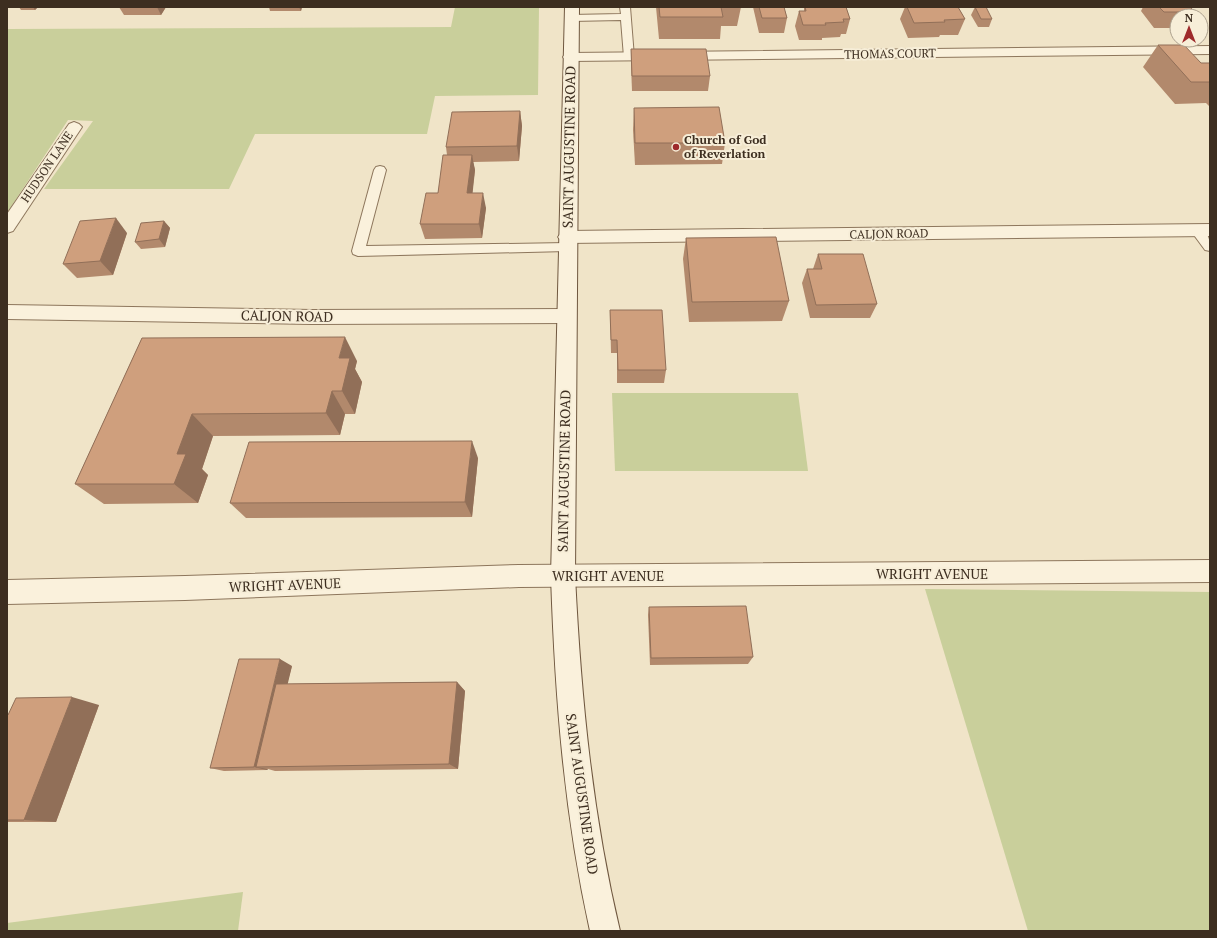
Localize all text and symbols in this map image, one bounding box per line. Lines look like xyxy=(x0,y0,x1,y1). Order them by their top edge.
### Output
north arrow xyxy=(1169,8,1209,48)
text: N xyxy=(1185,11,1194,25)
street label: THOMAS COURT xyxy=(844,45,937,62)
street label: SAINT AUGUSTINE ROAD xyxy=(558,65,579,228)
street label: HUDSON LANE xyxy=(17,128,76,205)
place label: Church of God of Reverlation xyxy=(684,132,767,161)
marker: Church of God of Reverlation xyxy=(671,142,681,152)
street label: CALJON ROAD xyxy=(849,225,929,242)
street label: CALJON ROAD xyxy=(241,305,333,326)
street label: SAINT AUGUSTINE ROAD xyxy=(553,389,574,552)
street label: WRIGHT AVENUE xyxy=(876,564,988,583)
street label: WRIGHT AVENUE xyxy=(552,566,664,585)
street label: WRIGHT AVENUE xyxy=(229,573,341,596)
street label: SAINT AUGUSTINE ROAD xyxy=(562,712,603,876)

